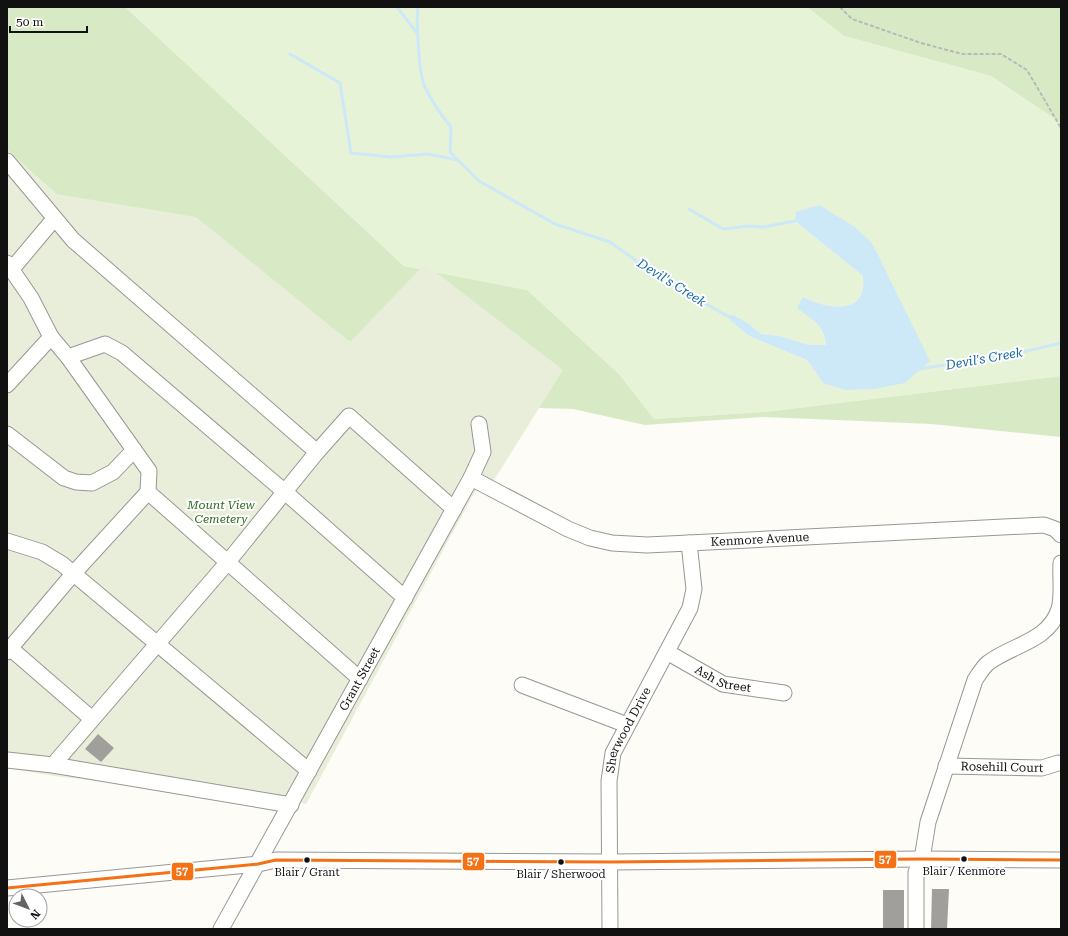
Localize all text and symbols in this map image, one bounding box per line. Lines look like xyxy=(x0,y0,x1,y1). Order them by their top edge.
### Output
scale bar xyxy=(10,8,87,34)
text: 50 m xyxy=(16,15,43,29)
water label: Devil's Creek xyxy=(634,255,710,310)
water label: Devil's Creek xyxy=(943,344,1025,373)
park label: Mount View Cemetery xyxy=(186,498,255,526)
street label: Kenmore Avenue xyxy=(710,530,810,549)
street label: Grant Street xyxy=(336,644,383,713)
street label: Ash Street xyxy=(692,662,752,695)
street label: Sherwood Drive xyxy=(603,684,654,774)
street label: Rosehill Court xyxy=(960,759,1044,775)
line badge: 57 xyxy=(874,850,897,869)
line badge: 57 xyxy=(462,852,485,871)
text: 57 xyxy=(879,853,891,866)
marker: Blair / Kenmore xyxy=(959,854,969,864)
marker: Blair / Grant xyxy=(302,855,312,865)
text: 57 xyxy=(467,855,479,868)
marker: Blair / Sherwood xyxy=(556,857,566,867)
line badge: 57 xyxy=(171,862,194,881)
text: 57 xyxy=(176,865,188,878)
place label: Blair / Kenmore xyxy=(922,865,1006,878)
place label: Blair / Grant xyxy=(274,866,340,879)
place label: Blair / Sherwood xyxy=(516,868,606,881)
north arrow xyxy=(8,888,48,928)
text: N xyxy=(27,907,43,922)

